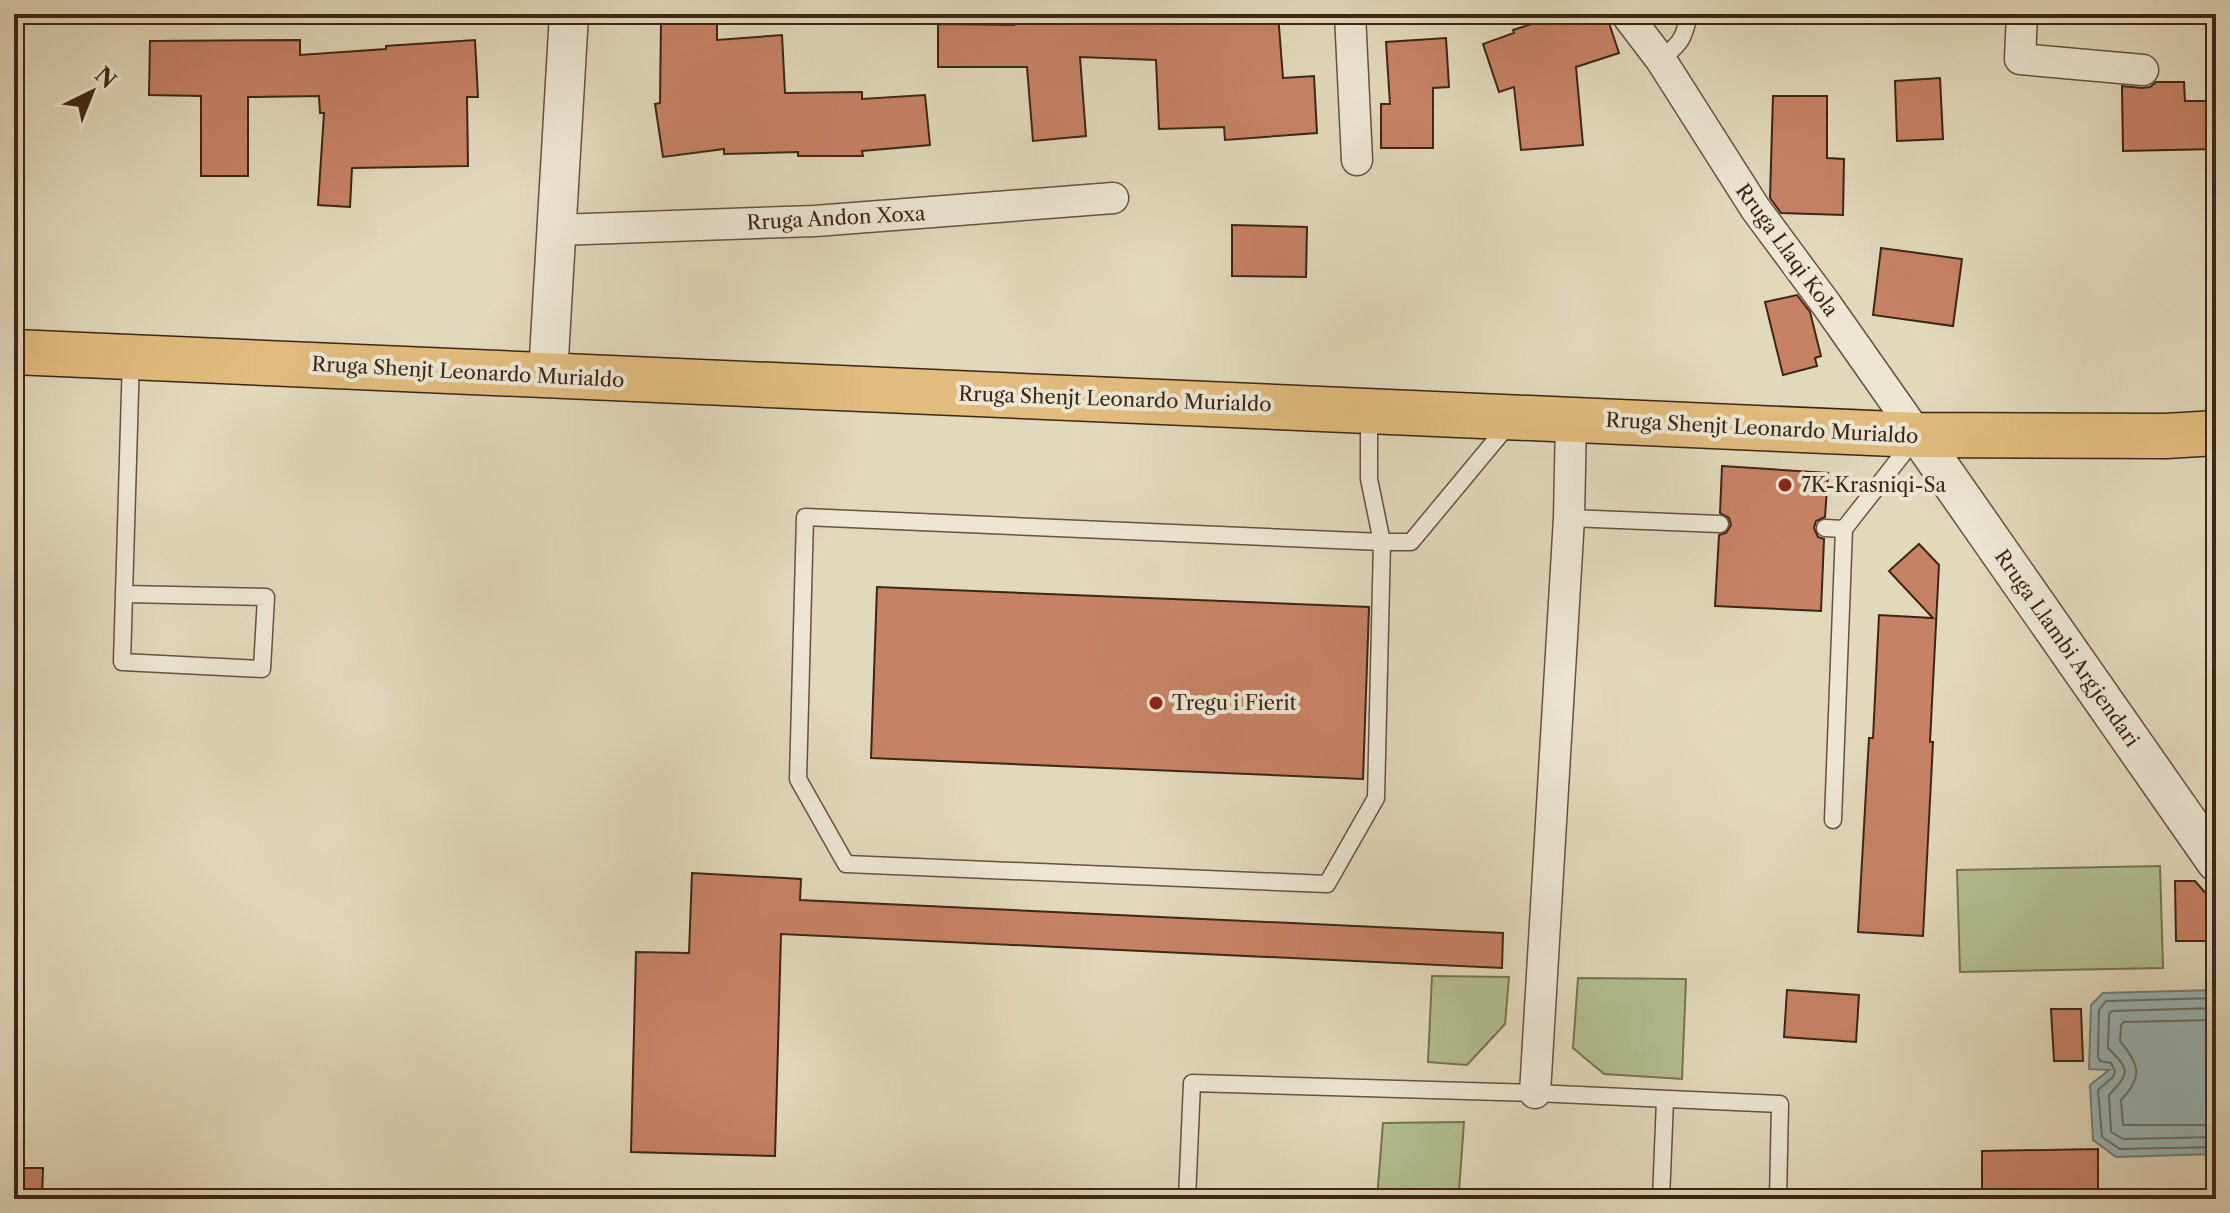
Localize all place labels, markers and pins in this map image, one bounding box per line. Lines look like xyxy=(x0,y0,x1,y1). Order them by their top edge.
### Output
place label: 7K-Krasniqi-Sa xyxy=(1801,473,1946,497)
marker: 7K-Krasniqi-Sa xyxy=(1776,476,1794,494)
place label: Tregu i Fierit xyxy=(1172,691,1297,715)
marker: Tregu i Fierit xyxy=(1147,694,1165,712)

